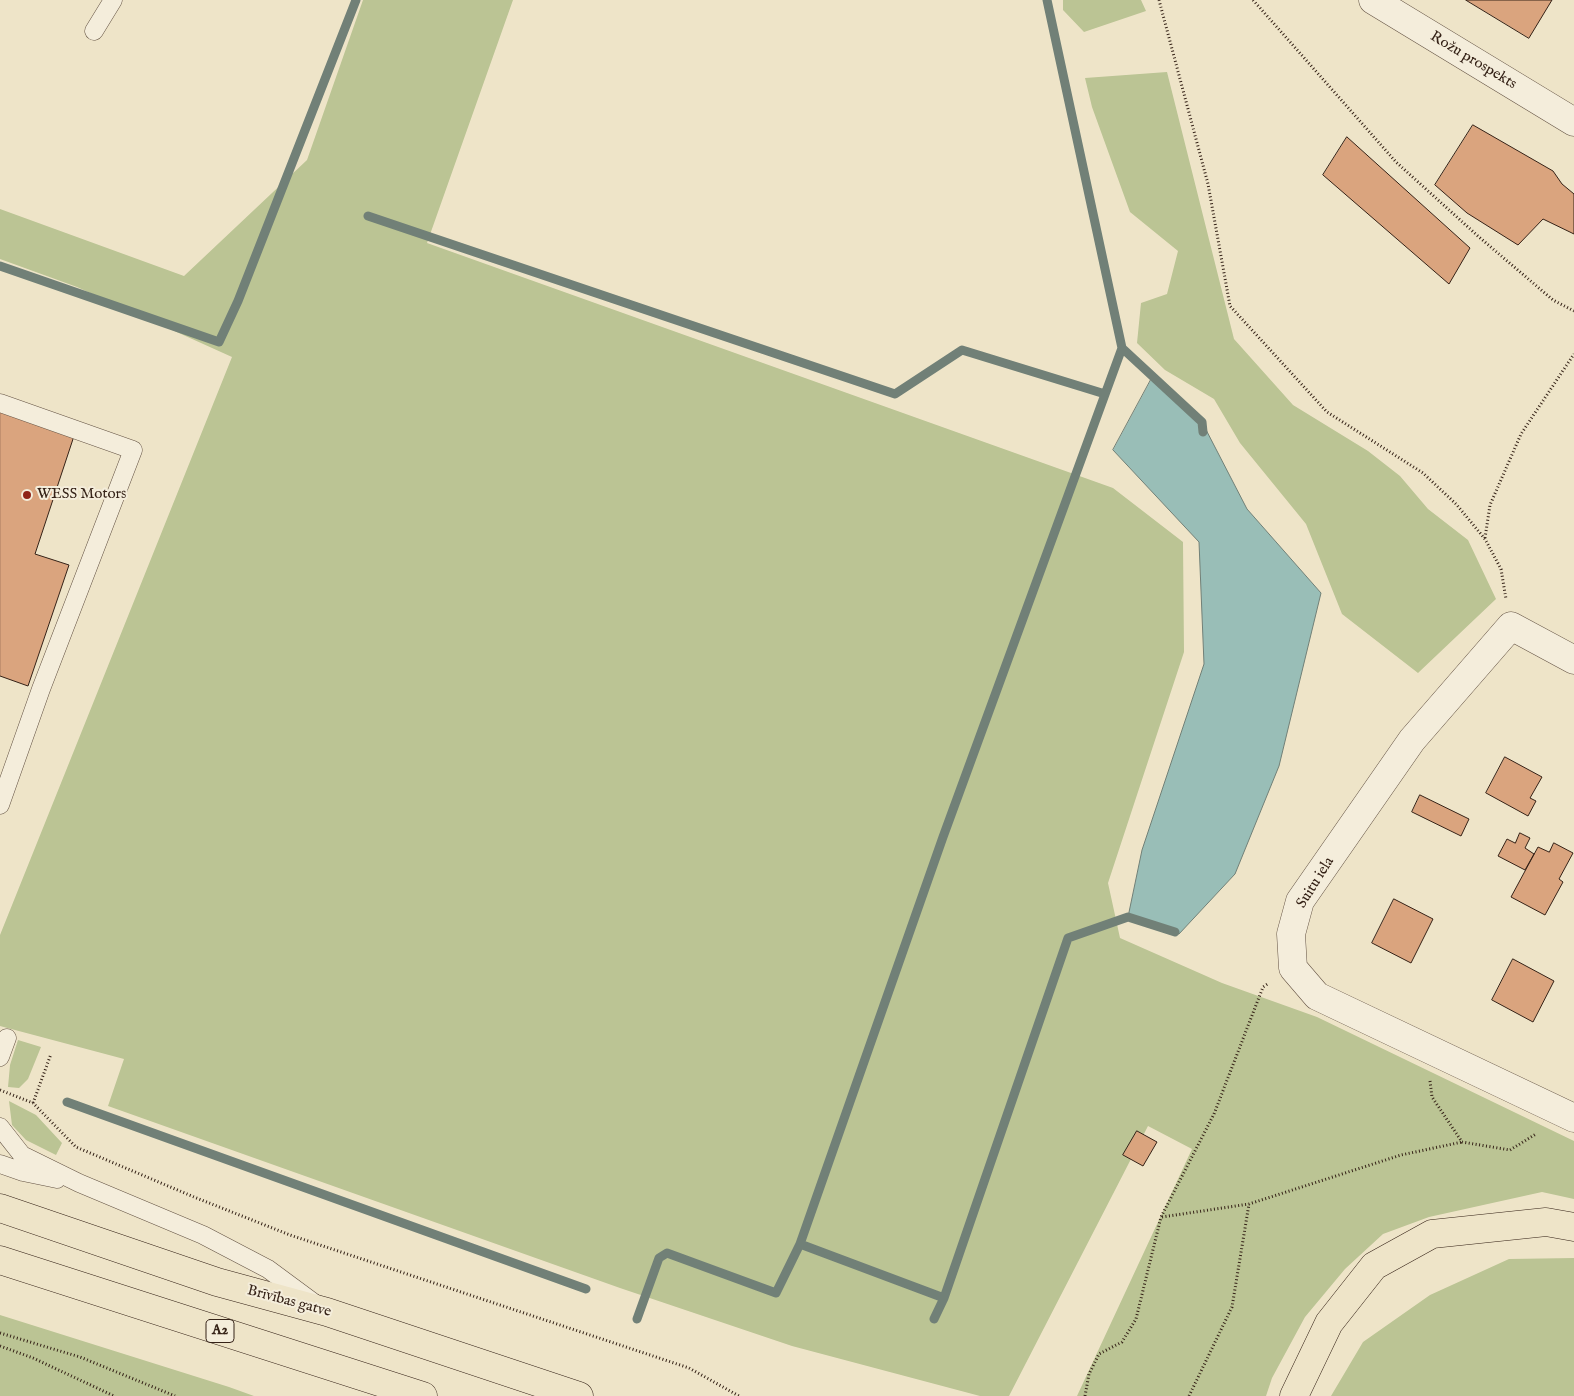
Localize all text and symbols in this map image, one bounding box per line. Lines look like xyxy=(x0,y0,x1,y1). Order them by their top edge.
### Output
street label: Rožu prospekts xyxy=(1426,28,1520,94)
place label: WESS Motors xyxy=(37,486,126,504)
marker: WESS Motors xyxy=(21,489,33,501)
street label: Suitu iela xyxy=(1293,854,1339,912)
street label: Brīvības gatve xyxy=(245,1282,333,1322)
road number: A2 xyxy=(206,1320,234,1342)

